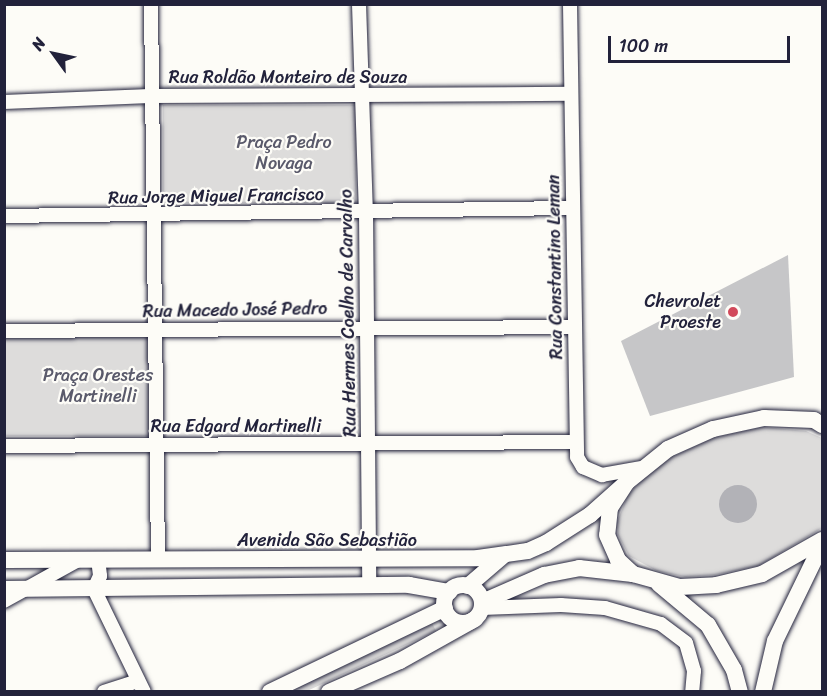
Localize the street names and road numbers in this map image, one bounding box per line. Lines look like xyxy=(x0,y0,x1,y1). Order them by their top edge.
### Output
street label: Rua Roldão Monteiro de Souza xyxy=(168,66,408,88)
street label: Rua Constantino Leman xyxy=(543,174,567,360)
street label: Rua Jorge Miguel Francisco xyxy=(108,183,324,209)
street label: Rua Hermes Coelho de Carvalho xyxy=(335,189,361,437)
street label: Rua Macedo José Pedro xyxy=(142,298,328,322)
street label: Rua Edgard Martinelli xyxy=(150,415,322,437)
street label: Avenida São Sebastião xyxy=(237,529,417,551)

